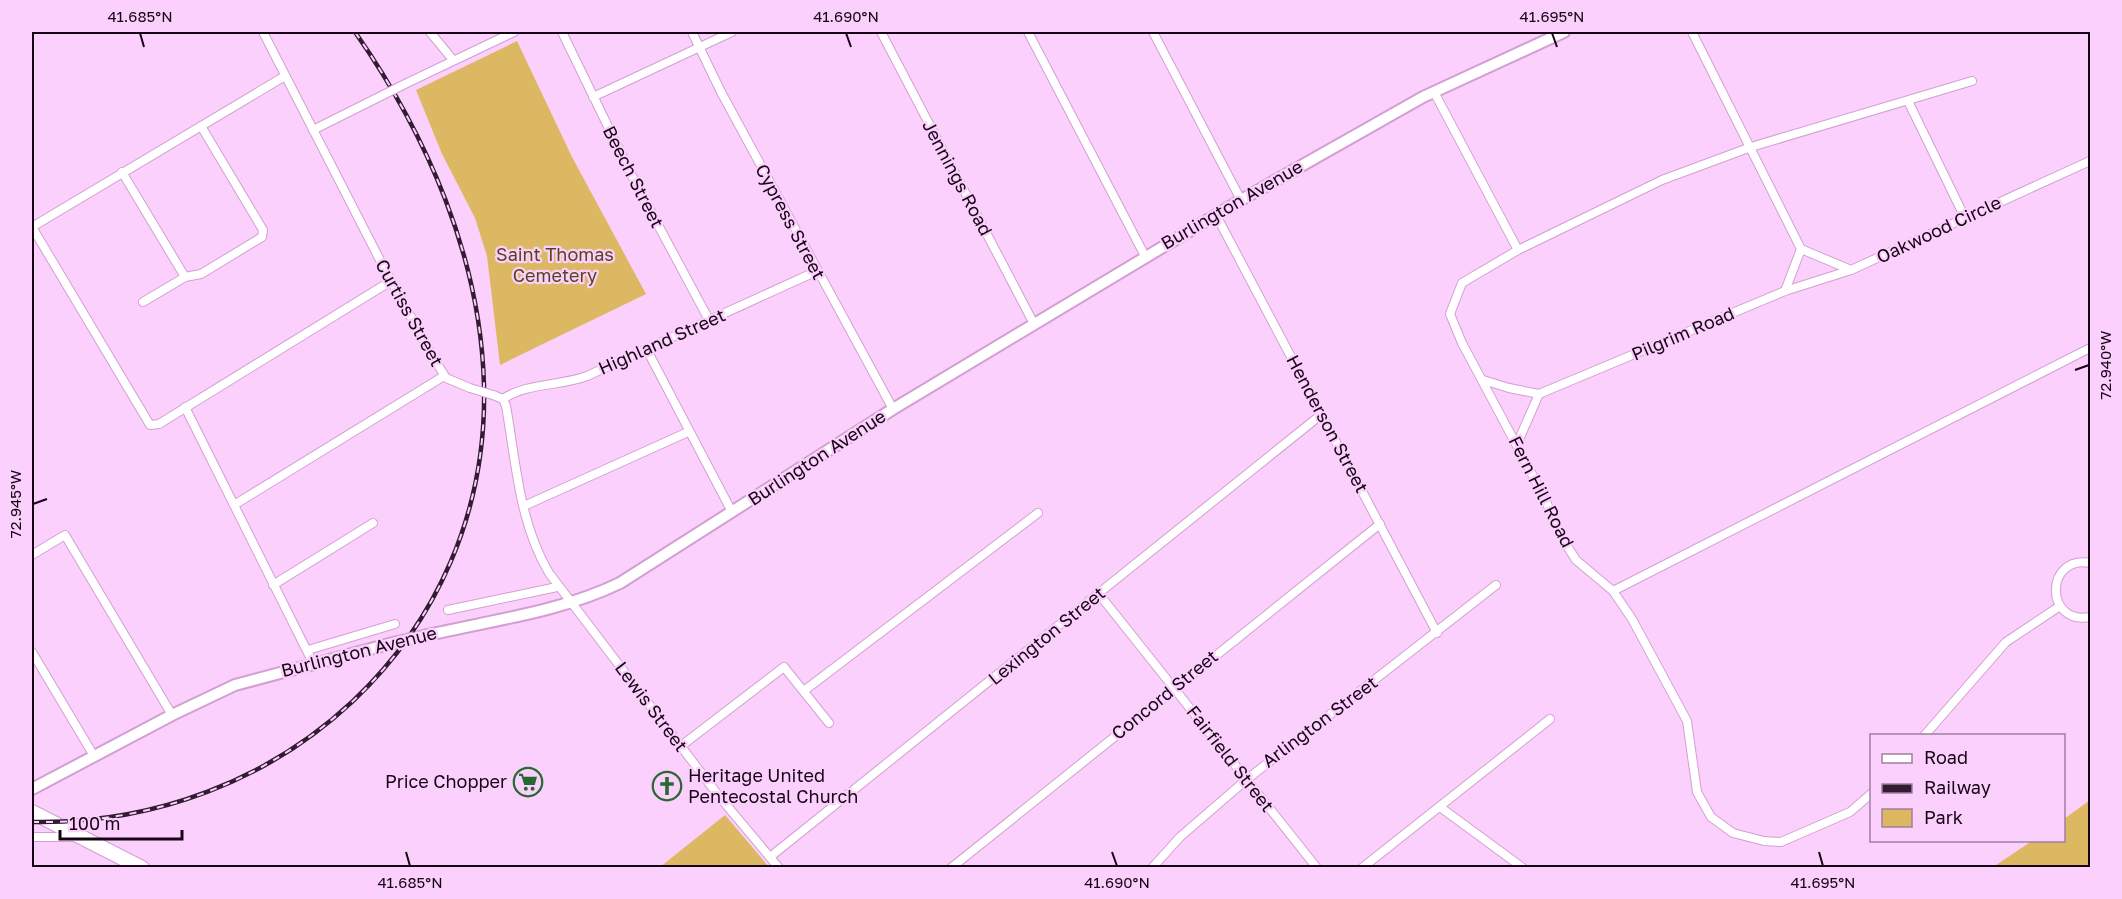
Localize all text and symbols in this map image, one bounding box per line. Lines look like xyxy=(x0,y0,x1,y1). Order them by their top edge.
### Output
text: 41.685°N xyxy=(107,7,173,25)
text: 41.690°N xyxy=(813,7,879,25)
text: 41.695°N xyxy=(1519,7,1585,25)
street label: Jennings Road xyxy=(918,116,998,239)
street label: Beech Street xyxy=(599,122,669,231)
street label: Burlington Avenue xyxy=(1157,155,1306,254)
street label: Cypress Street xyxy=(751,160,831,283)
street label: Oakwood Circle xyxy=(1873,191,2004,268)
park label: Saint Thomas Cemetery xyxy=(496,243,614,286)
street label: Curtiss Street xyxy=(371,255,448,370)
street label: Pilgrim Road xyxy=(1628,302,1737,365)
street label: Highland Street xyxy=(595,303,728,379)
text: 72.940°W xyxy=(2096,331,2114,399)
street label: Henderson Street xyxy=(1282,351,1373,496)
street label: Burlington Avenue xyxy=(743,404,889,510)
street label: Fern Hill Road xyxy=(1504,432,1579,551)
text: 72.945°W xyxy=(6,470,24,538)
street label: Lexington Street xyxy=(984,581,1109,689)
street label: Burlington Avenue xyxy=(279,621,439,681)
street label: Concord Street xyxy=(1107,645,1222,744)
street label: Lewis Street xyxy=(611,657,693,756)
street label: Arlington Street xyxy=(1257,671,1381,772)
street label: Fairfield Street xyxy=(1182,701,1279,816)
legend xyxy=(1870,734,2065,842)
text: Road xyxy=(1924,746,1968,768)
place label: Heritage United Pentecostal Church xyxy=(688,764,858,807)
supermarket icon: Price Chopper xyxy=(512,766,544,798)
place label: Price Chopper xyxy=(385,770,507,792)
church icon: Heritage United Pentecostal Church xyxy=(651,770,683,802)
text: Railway xyxy=(1924,776,1991,798)
scale bar xyxy=(60,803,182,841)
text: Park xyxy=(1924,806,1963,828)
text: 100 m xyxy=(69,812,120,834)
text: 41.685°N xyxy=(377,873,443,891)
text: 41.690°N xyxy=(1084,873,1150,891)
text: 41.695°N xyxy=(1790,873,1856,891)

